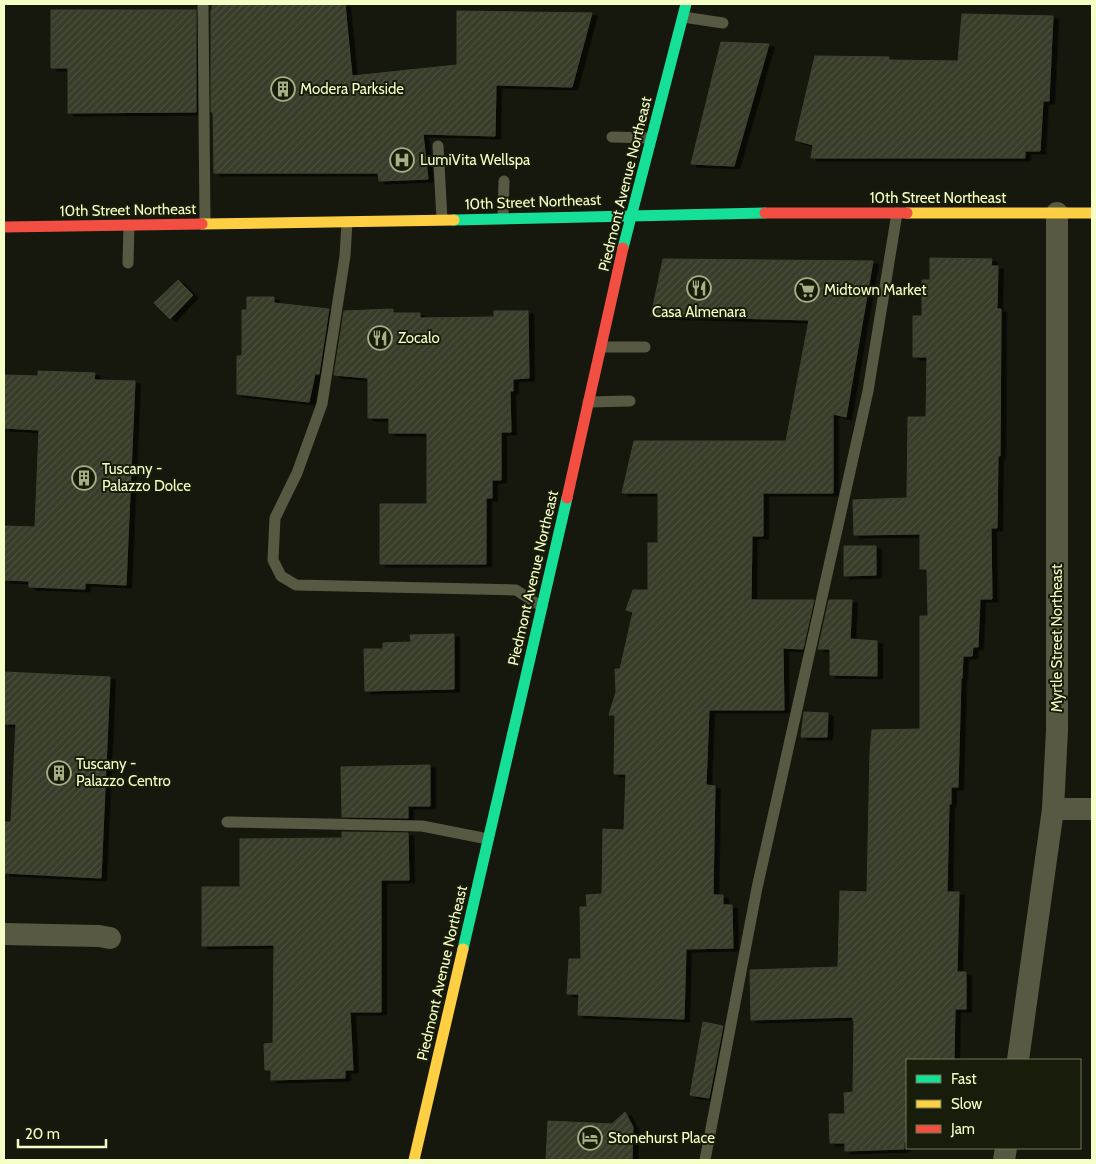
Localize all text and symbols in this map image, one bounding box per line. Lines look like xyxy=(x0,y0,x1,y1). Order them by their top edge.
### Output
building icon: Modera Parkside xyxy=(270,76,296,102)
place label: Modera Parkside xyxy=(300,80,404,98)
street label: Piedmont Avenue Northeast xyxy=(595,95,655,273)
hospital icon: LumiVita Wellspa xyxy=(389,147,415,173)
place label: LumiVita Wellspa xyxy=(420,151,531,169)
street label: 10th Street Northeast xyxy=(870,189,1006,207)
street label: 10th Street Northeast xyxy=(464,191,602,213)
street label: 10th Street Northeast xyxy=(60,200,196,220)
restaurant icon: Casa Almenara xyxy=(686,275,712,301)
supermarket icon: Midtown Market xyxy=(794,277,820,303)
place label: Midtown Market xyxy=(824,281,927,299)
place label: Casa Almenara xyxy=(652,303,747,321)
restaurant icon: Zocalo xyxy=(367,325,393,351)
place label: Zocalo xyxy=(398,329,440,347)
place label: Tuscany - Palazzo Dolce xyxy=(102,460,191,495)
building icon: Tuscany - Palazzo Dolce xyxy=(71,465,97,491)
street label: Piedmont Avenue Northeast xyxy=(504,489,562,667)
street label: Myrtle Street Northeast xyxy=(1048,564,1066,712)
place label: Tuscany - Palazzo Centro xyxy=(76,755,171,790)
building icon: Tuscany - Palazzo Centro xyxy=(46,760,72,786)
street label: Piedmont Avenue Northeast xyxy=(413,884,471,1062)
legend xyxy=(906,1059,1081,1149)
text: Fast xyxy=(951,1070,976,1088)
text: Slow xyxy=(951,1095,982,1113)
scale bar xyxy=(18,1116,105,1148)
text: Jam xyxy=(950,1120,975,1138)
text: 20 m xyxy=(25,1125,60,1143)
hotel icon: Stonehurst Place xyxy=(577,1125,603,1151)
place label: Stonehurst Place xyxy=(608,1129,715,1147)

